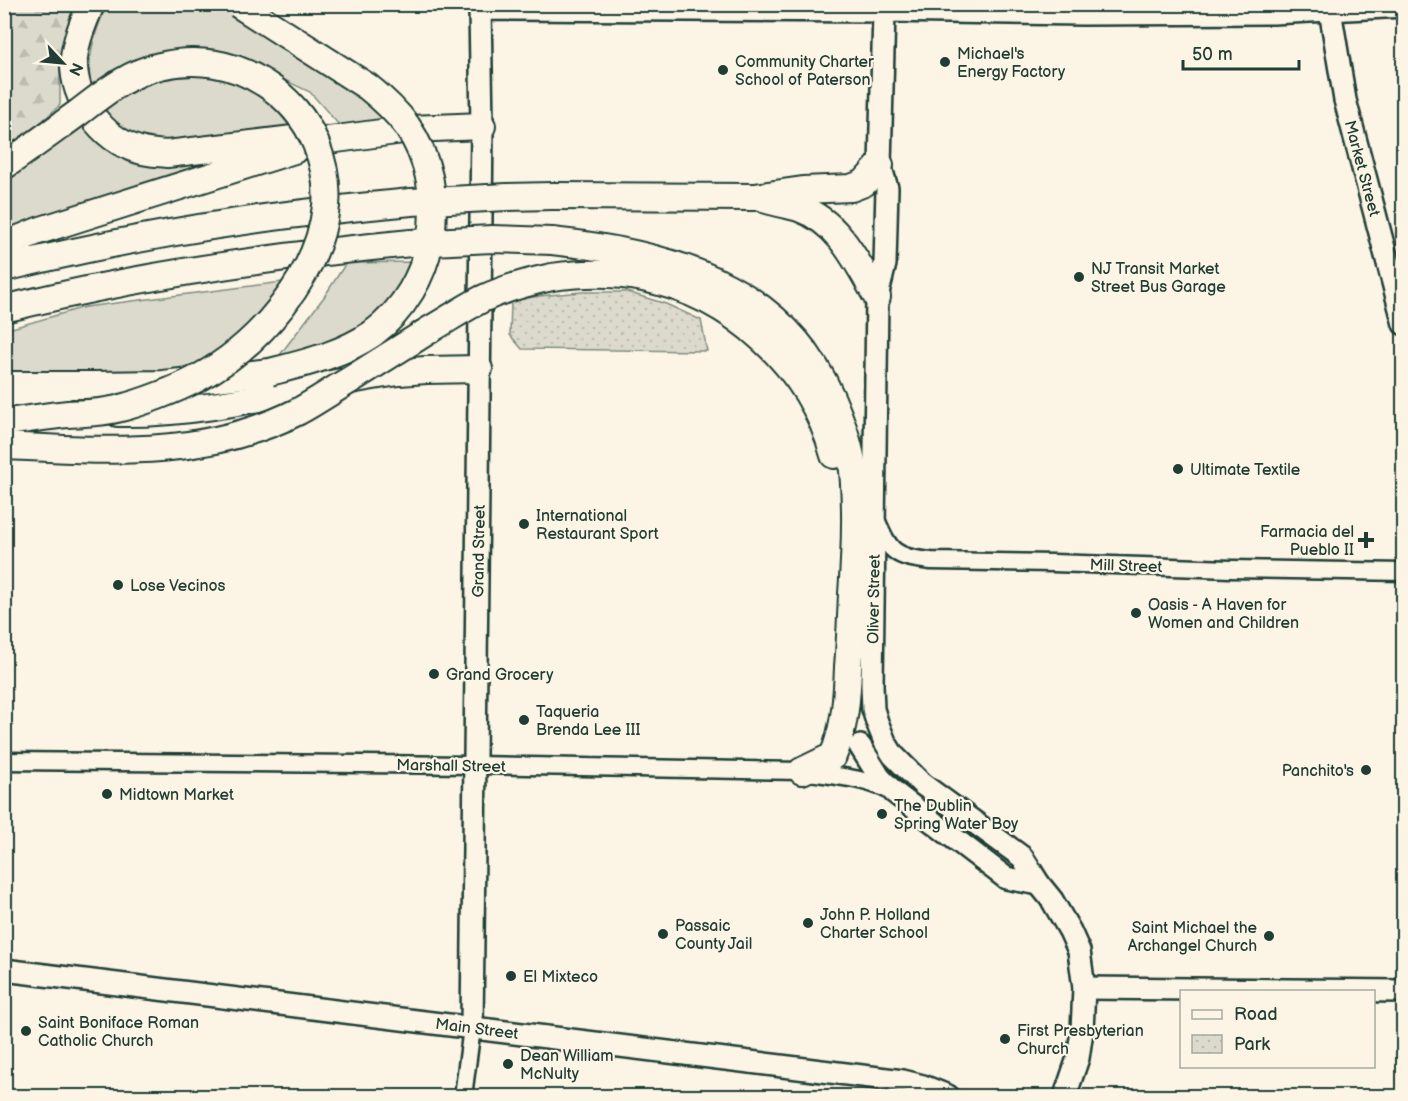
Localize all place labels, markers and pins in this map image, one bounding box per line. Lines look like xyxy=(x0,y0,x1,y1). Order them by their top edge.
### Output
place label: Michael's Energy Factory xyxy=(957,45,1066,82)
place label: Community Charter School of Paterson xyxy=(735,53,874,90)
marker: Michael's Energy Factory xyxy=(938,55,952,69)
marker: Community Charter School of Paterson xyxy=(716,63,730,77)
place label: NJ Transit Market Street Bus Garage xyxy=(1091,260,1226,297)
marker: NJ Transit Market Street Bus Garage xyxy=(1072,270,1086,284)
place label: Ultimate Textile xyxy=(1190,461,1301,480)
marker: Ultimate Textile xyxy=(1171,462,1185,476)
place label: International Restaurant Sport xyxy=(536,507,659,544)
marker: International Restaurant Sport xyxy=(517,517,531,531)
place label: Farmacia del Pueblo II xyxy=(1260,523,1354,560)
marker: Farmacia del Pueblo II xyxy=(1359,533,1373,547)
place label: Lose Vecinos xyxy=(130,577,226,596)
marker: Lose Vecinos xyxy=(111,578,125,592)
place label: Oasis - A Haven for Women and Children xyxy=(1148,596,1299,633)
marker: Oasis - A Haven for Women and Children xyxy=(1129,606,1143,620)
place label: Grand Grocery xyxy=(446,666,554,685)
marker: Grand Grocery xyxy=(427,667,441,681)
place label: Taqueria Brenda Lee III xyxy=(536,703,640,740)
marker: Taqueria Brenda Lee III xyxy=(517,713,531,727)
place label: Panchito's xyxy=(1282,762,1354,781)
marker: Panchito's xyxy=(1359,763,1373,777)
place label: Midtown Market xyxy=(119,786,234,805)
marker: Midtown Market xyxy=(100,787,114,801)
place label: The Dublin Spring Water Boy xyxy=(894,797,1019,834)
marker: The Dublin Spring Water Boy xyxy=(875,807,889,821)
place label: John P. Holland Charter School xyxy=(820,906,930,943)
marker: John P. Holland Charter School xyxy=(801,916,815,930)
place label: Passaic County Jail xyxy=(675,917,752,954)
place label: Saint Michael the Archangel Church xyxy=(1128,919,1257,956)
marker: Passaic County Jail xyxy=(656,927,670,941)
marker: Saint Michael the Archangel Church xyxy=(1262,929,1276,943)
place label: El Mixteco xyxy=(523,968,598,987)
marker: El Mixteco xyxy=(504,969,518,983)
place label: Saint Boniface Roman Catholic Church xyxy=(38,1014,199,1051)
place label: First Presbyterian Church xyxy=(1017,1022,1144,1059)
marker: Saint Boniface Roman Catholic Church xyxy=(19,1024,33,1038)
marker: First Presbyterian Church xyxy=(998,1032,1012,1046)
place label: Dean William McNulty xyxy=(520,1047,613,1084)
marker: Dean William McNulty xyxy=(501,1057,515,1071)

